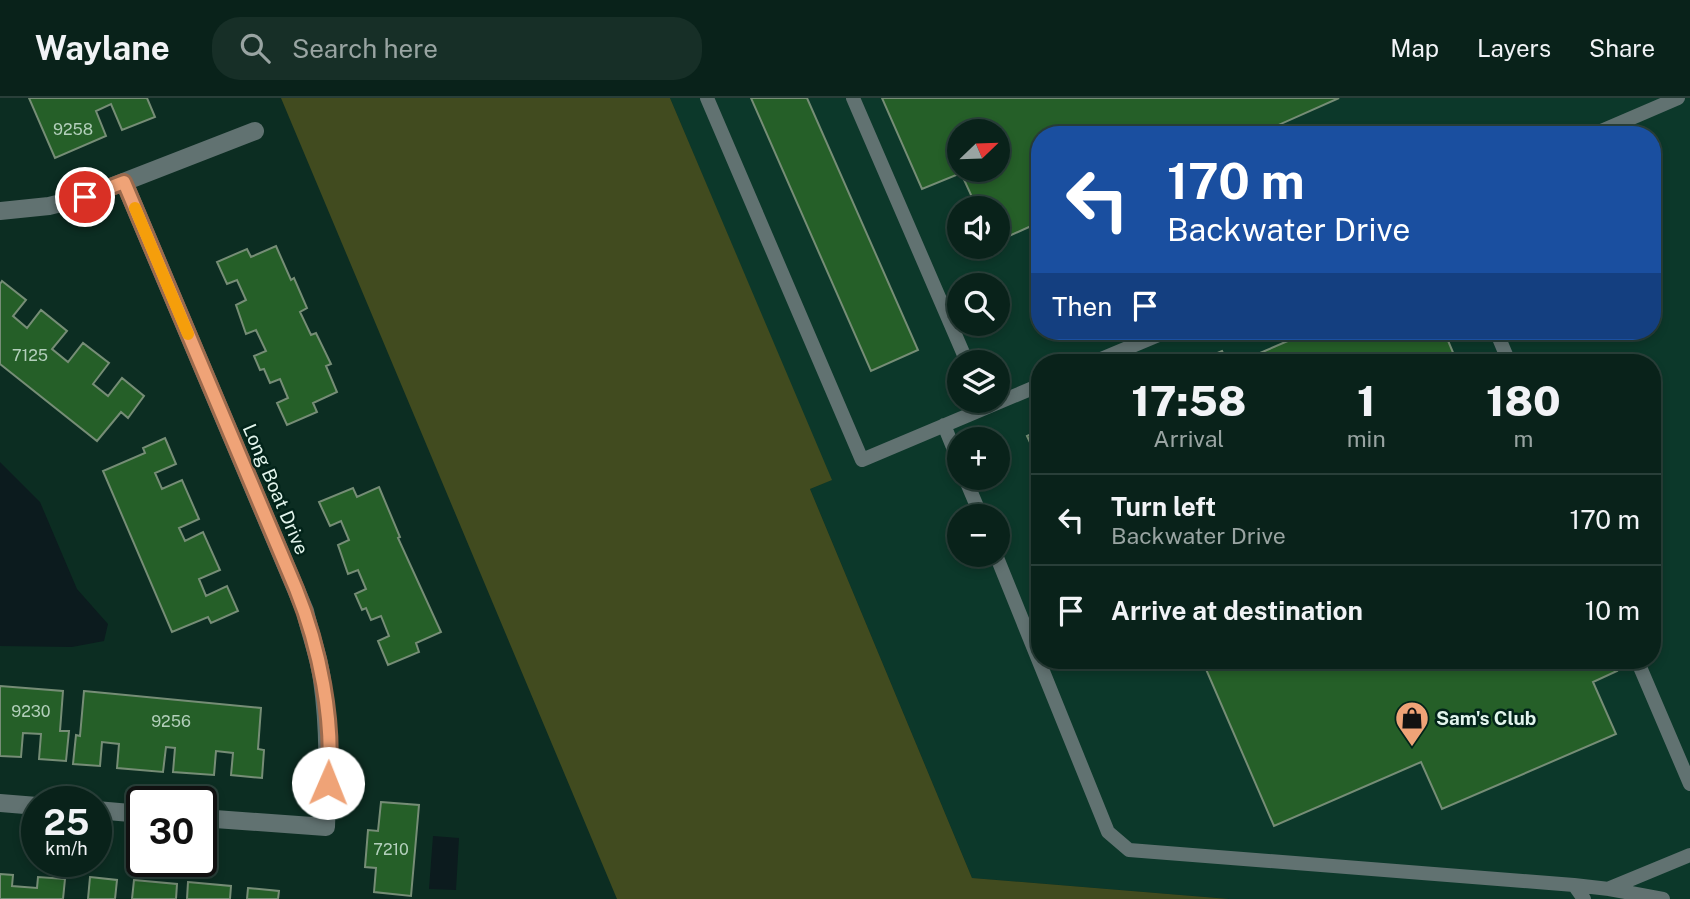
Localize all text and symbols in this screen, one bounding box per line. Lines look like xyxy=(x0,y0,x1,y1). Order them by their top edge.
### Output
search box xyxy=(212,17,702,80)
text: Waylane xyxy=(35,29,170,67)
icon: search xyxy=(236,29,274,67)
text: Search here xyxy=(292,33,438,64)
text: Map xyxy=(1390,34,1439,62)
text: Layers xyxy=(1477,34,1551,62)
text: Share xyxy=(1589,34,1655,62)
north arrow xyxy=(947,119,1010,182)
map controls xyxy=(947,119,1010,567)
house number: 9258 xyxy=(53,120,93,139)
text: 170 m xyxy=(1167,152,1305,210)
icon: left xyxy=(1052,154,1143,245)
pin xyxy=(55,167,115,227)
icon: arrive xyxy=(66,178,104,216)
button: sound xyxy=(947,196,1010,259)
text: Backwater Drive xyxy=(1167,211,1410,248)
button: search xyxy=(947,273,1010,336)
icon: arrive xyxy=(1126,287,1164,325)
text: Then xyxy=(1052,291,1112,322)
house number: 7125 xyxy=(12,346,48,365)
button: layers xyxy=(947,350,1010,413)
text: 17:58 xyxy=(1131,376,1246,425)
text: 1 xyxy=(1357,376,1375,425)
text: 180 xyxy=(1486,376,1561,425)
street label: Long Boat Drive xyxy=(239,420,313,558)
text: Arrival xyxy=(1153,425,1224,452)
text: min xyxy=(1347,425,1386,452)
text: m xyxy=(1513,425,1533,452)
button: + xyxy=(947,427,1010,490)
text: Turn left xyxy=(1111,491,1216,522)
icon: left xyxy=(1052,501,1090,539)
button: − xyxy=(947,504,1010,567)
text: 170 m xyxy=(1570,504,1640,535)
text: Backwater Drive xyxy=(1111,522,1286,549)
icon: arrive xyxy=(1052,592,1090,630)
text: Arrive at destination xyxy=(1111,595,1363,626)
text: 10 m xyxy=(1585,595,1640,626)
shop icon: Sam's Club xyxy=(1393,699,1431,748)
house number: 9230 xyxy=(11,702,51,721)
place label: Sam's Club xyxy=(1436,707,1536,729)
house number: 9256 xyxy=(151,712,191,731)
position arrow xyxy=(291,746,365,820)
speed limit sign: 30 xyxy=(126,786,217,877)
text: 25 xyxy=(44,802,89,843)
text: km/h xyxy=(45,838,88,859)
house number: 7210 xyxy=(373,840,409,859)

